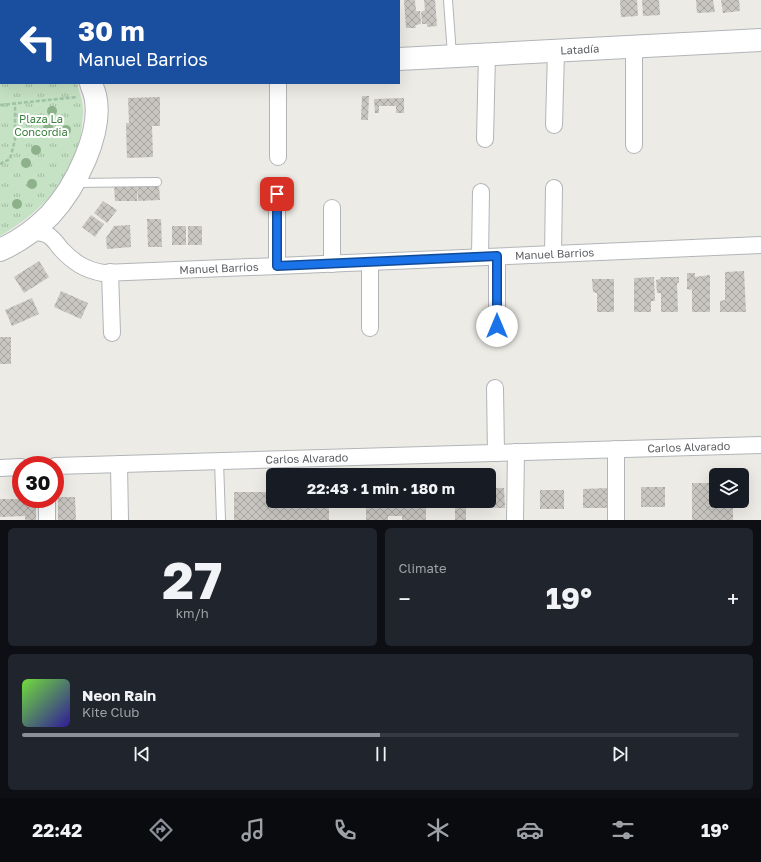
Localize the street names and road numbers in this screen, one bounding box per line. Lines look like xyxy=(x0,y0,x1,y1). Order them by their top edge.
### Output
street label: Latadía xyxy=(560,41,600,57)
street label: Manuel Barrios xyxy=(515,245,595,262)
street label: Manuel Barrios xyxy=(179,260,259,276)
street label: Carlos Alvarado xyxy=(647,439,731,454)
street label: Carlos Alvarado xyxy=(265,450,349,466)

